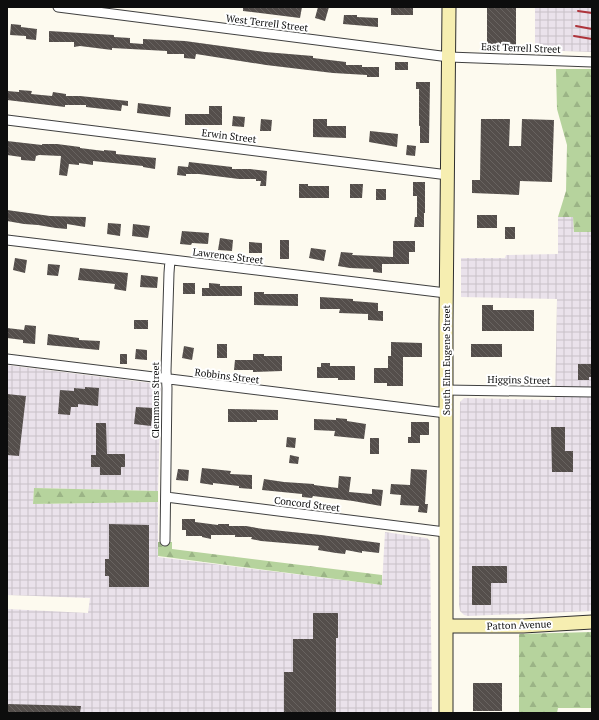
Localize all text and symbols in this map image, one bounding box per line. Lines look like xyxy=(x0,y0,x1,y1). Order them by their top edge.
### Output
street label: West Terrell Street xyxy=(225,12,309,35)
street label: East Terrell Street xyxy=(481,40,561,56)
street label: Erwin Street xyxy=(201,126,257,146)
street label: Lawrence Street xyxy=(192,245,264,267)
street label: South Elm Eugene Street xyxy=(440,304,453,415)
street label: Clemmons Street xyxy=(149,361,162,438)
street label: Robbins Street xyxy=(194,366,260,386)
street label: Higgins Street xyxy=(487,373,551,387)
street label: Concord Street xyxy=(273,494,341,515)
street label: Patton Avenue xyxy=(486,617,552,633)

